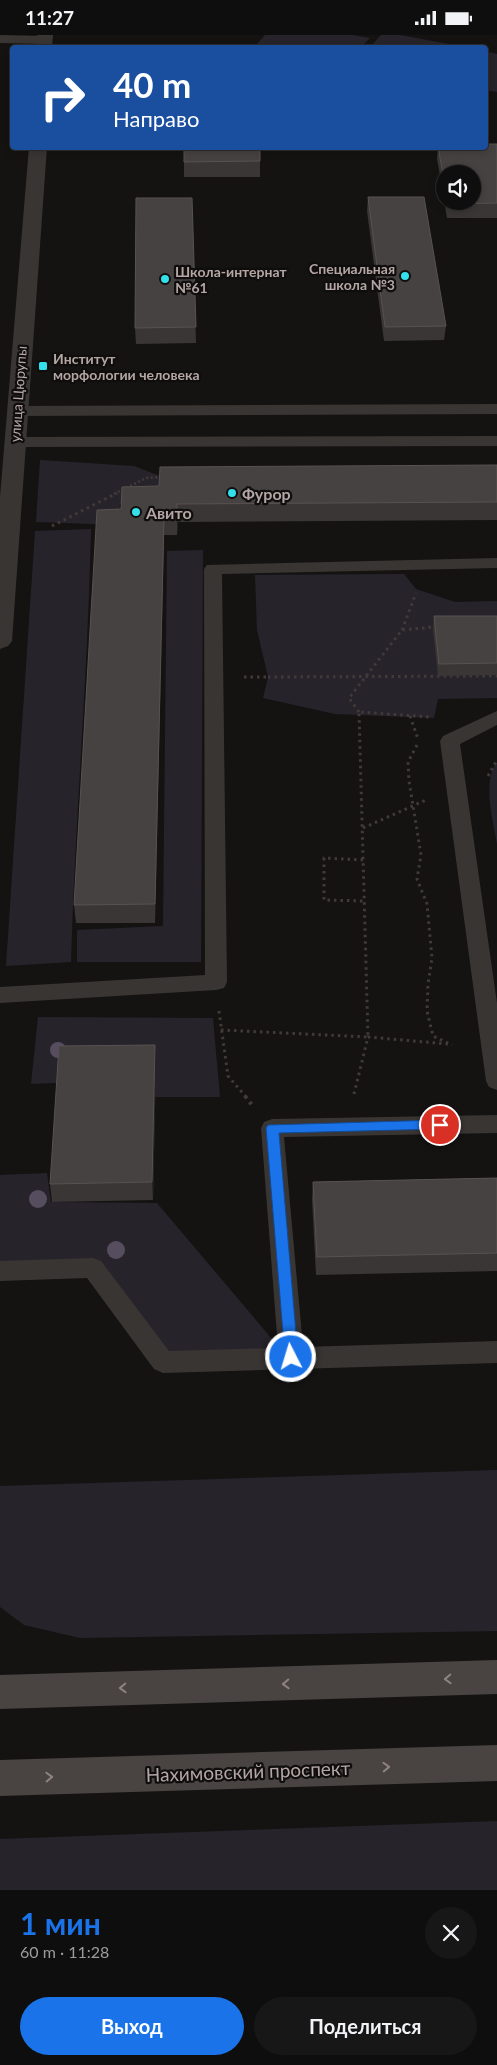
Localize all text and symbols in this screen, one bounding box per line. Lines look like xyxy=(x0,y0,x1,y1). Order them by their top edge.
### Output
text: 11:27 xyxy=(25,6,74,29)
text: 40 m xyxy=(113,63,191,105)
icon: right xyxy=(30,65,95,130)
text: Направо xyxy=(113,105,199,132)
map controls xyxy=(436,165,481,210)
button: sound xyxy=(436,165,481,210)
place label: Специальная школа №3 xyxy=(309,260,395,293)
place label: Школа-интернат №61 xyxy=(175,263,287,296)
marker: Специальная школа №3 xyxy=(399,270,411,282)
marker: Школа-интернат №61 xyxy=(159,273,171,285)
street label: улица Цюрупы xyxy=(6,345,30,443)
place label: Институт морфологии человека xyxy=(53,350,200,383)
marker: Институт морфологии человека xyxy=(37,360,49,372)
place label: Фурор xyxy=(242,484,291,503)
marker: Фурор xyxy=(226,487,238,499)
place label: Авито xyxy=(145,503,192,522)
marker: Авито xyxy=(130,506,142,518)
pin xyxy=(419,1104,461,1146)
icon: arrive xyxy=(426,1111,454,1139)
position arrow xyxy=(264,1330,316,1382)
one-way arrow xyxy=(444,1673,452,1684)
one-way arrow xyxy=(282,1678,290,1689)
one-way arrow xyxy=(119,1683,127,1694)
street label: Нахимовский проспект xyxy=(145,1756,351,1786)
one-way arrow xyxy=(382,1761,390,1772)
one-way arrow xyxy=(45,1771,53,1782)
text: 1 мин xyxy=(20,1905,101,1941)
button: close xyxy=(425,1907,477,1959)
text: 60 m · 11:28 xyxy=(20,1942,109,1961)
button: Выход xyxy=(20,1997,244,2055)
button: Поделиться xyxy=(254,1997,477,2055)

